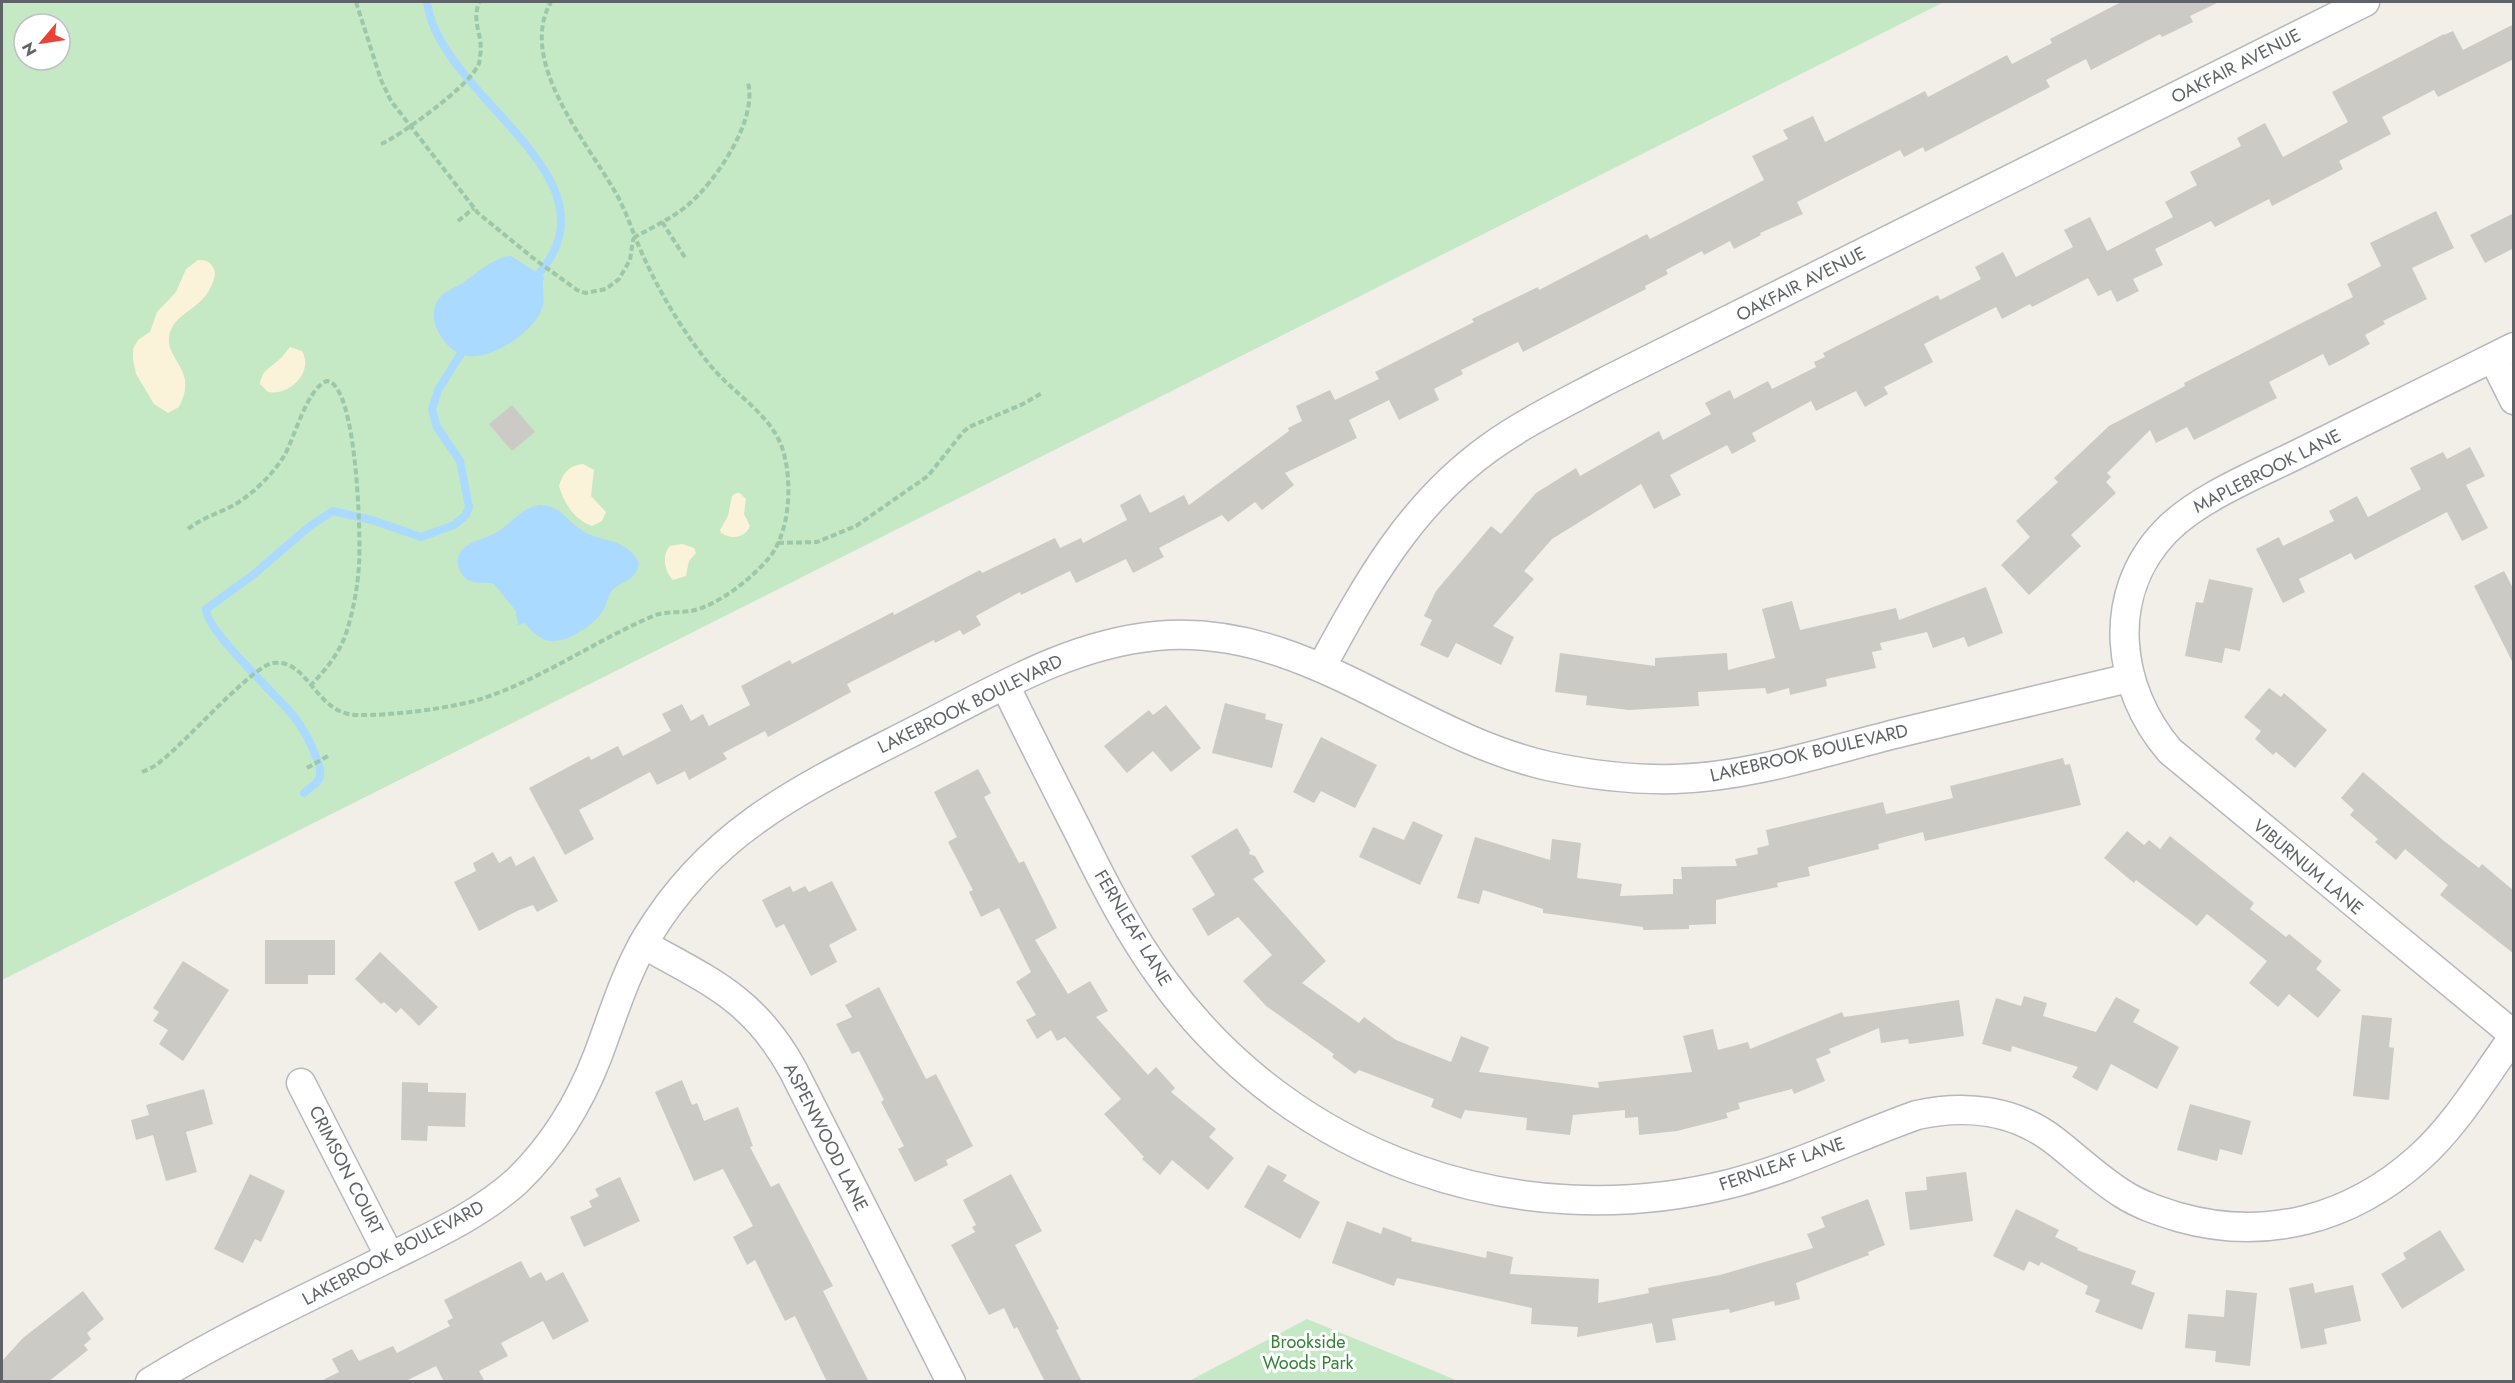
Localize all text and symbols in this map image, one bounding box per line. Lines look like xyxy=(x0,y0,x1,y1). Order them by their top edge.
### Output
north arrow xyxy=(12,12,72,72)
street label: OAKFAIR AVENUE xyxy=(2167,22,2305,110)
text: N xyxy=(16,38,42,60)
street label: OAKFAIR AVENUE xyxy=(1732,240,1870,328)
street label: MAPLEBROOK LANE xyxy=(2189,422,2345,520)
street label: LAKEBROOK BOULEVARD xyxy=(873,648,1067,760)
street label: LAKEBROOK BOULEVARD xyxy=(1707,718,1911,788)
street label: VIBURNUM LANE xyxy=(2247,813,2369,921)
street label: FERNLEAF LANE xyxy=(1088,865,1178,991)
street label: ASPENWOOD LANE xyxy=(777,1058,875,1216)
street label: CRIMSON COURT xyxy=(302,1101,390,1239)
street label: FERNLEAF LANE xyxy=(1716,1130,1848,1198)
street label: LAKEBROOK BOULEVARD xyxy=(297,1194,489,1312)
park label: Brookside Woods Park xyxy=(1262,1329,1354,1376)

